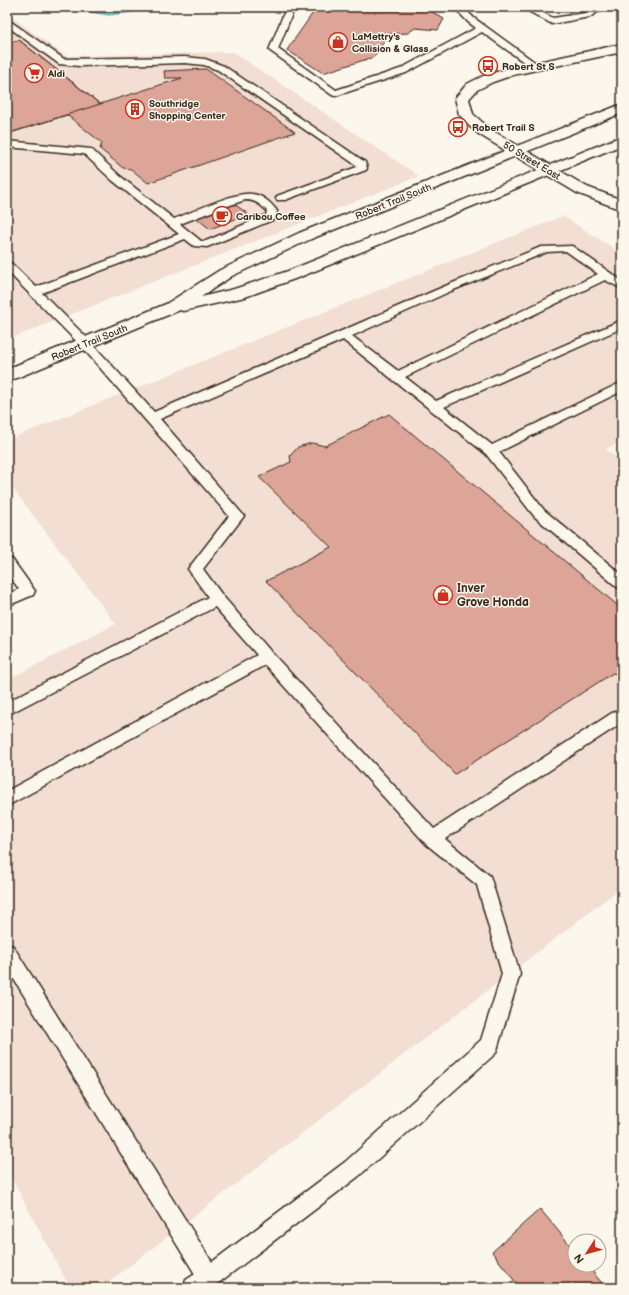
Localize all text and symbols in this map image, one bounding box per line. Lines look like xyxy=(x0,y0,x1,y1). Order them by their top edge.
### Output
shop icon: LaMettry's Collision & Glass xyxy=(327,31,349,53)
place label: LaMettry's Collision & Glass xyxy=(352,31,428,55)
bus stop icon: Robert St S xyxy=(477,55,499,77)
place label: Robert St S xyxy=(502,61,555,73)
supermarket icon: Aldi xyxy=(23,62,45,84)
place label: Aldi xyxy=(47,68,65,80)
building icon: Southridge Shopping Center xyxy=(124,98,146,120)
place label: Southridge Shopping Center xyxy=(149,98,226,122)
bus stop icon: Robert Trail S xyxy=(447,116,469,138)
place label: Robert Trail S xyxy=(472,122,535,134)
street label: 50 Street East xyxy=(501,139,562,183)
street label: Robert Trail South xyxy=(354,181,434,223)
cafe icon: Caribou Coffee xyxy=(211,205,233,227)
place label: Caribou Coffee xyxy=(236,211,306,223)
street label: Robert Trail South xyxy=(50,322,130,364)
place label: Inver Grove Honda xyxy=(457,581,529,610)
shop icon: Inver Grove Honda xyxy=(432,584,454,606)
north arrow xyxy=(567,1233,607,1273)
text: N xyxy=(572,1251,587,1266)

